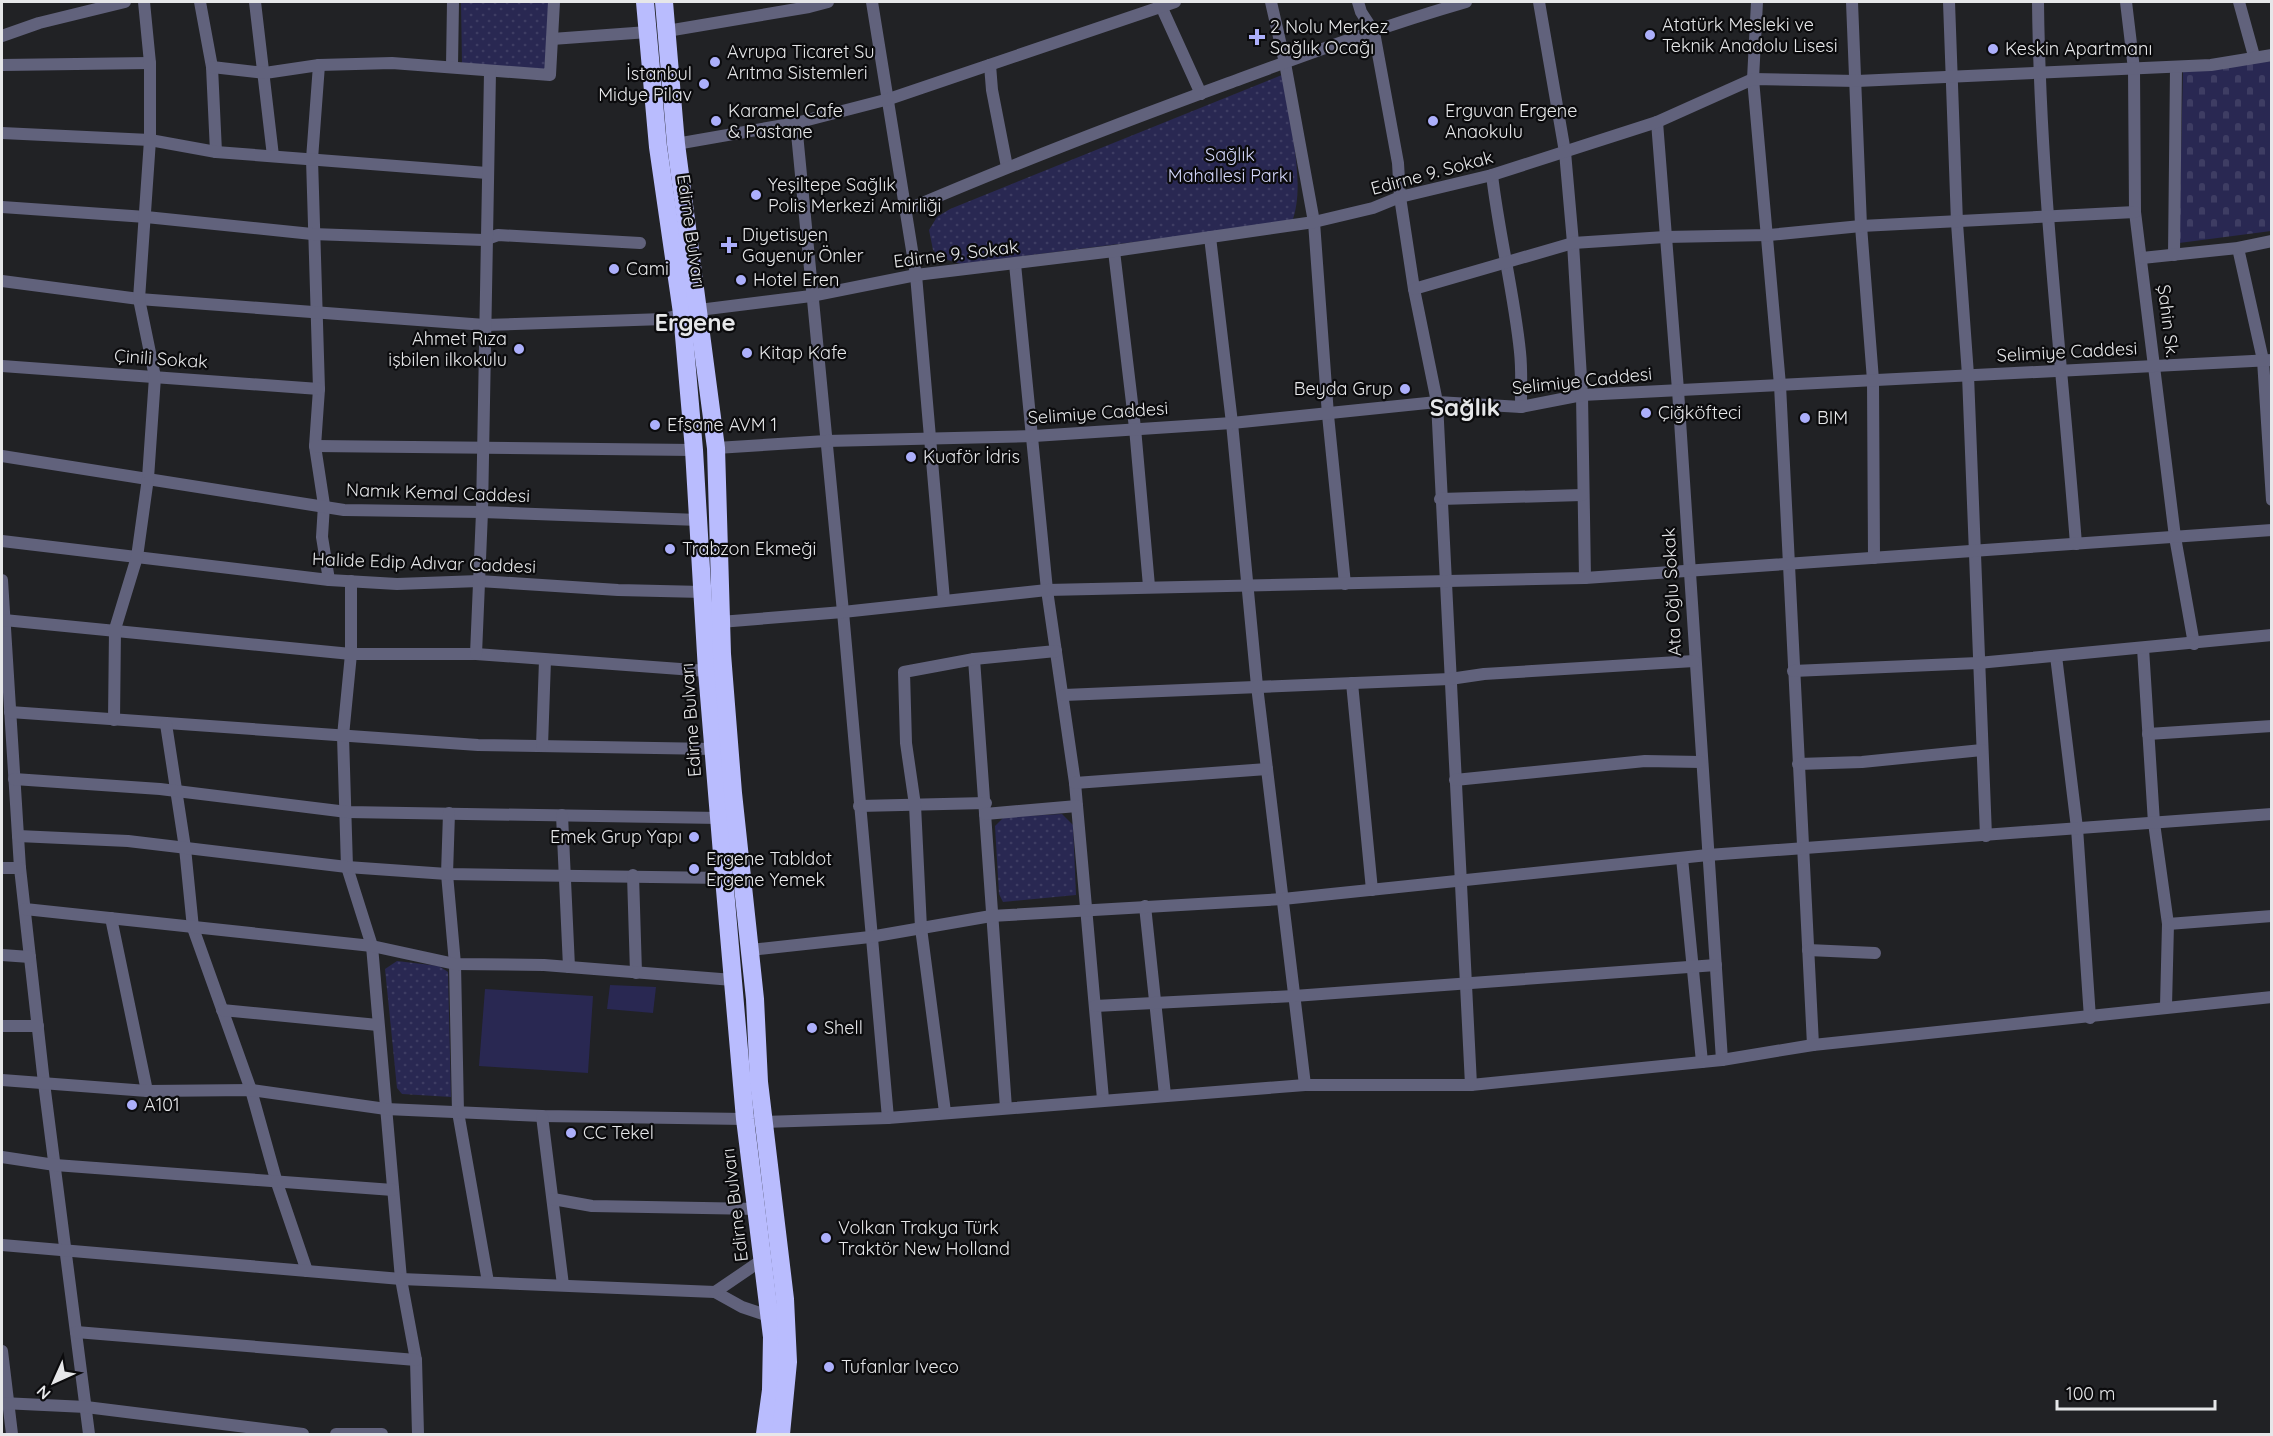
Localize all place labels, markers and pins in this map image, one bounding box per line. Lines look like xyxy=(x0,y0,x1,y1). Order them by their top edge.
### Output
place label: Atatürk Mesleki ve Teknik Anadolu Lisesi xyxy=(1662,13,1838,57)
place label: 2 Nolu Merkez Sağlık Ocağı xyxy=(1270,15,1388,59)
marker: 2 Nolu Merkez Sağlık Ocağı xyxy=(1248,28,1266,46)
marker: Atatürk Mesleki ve Teknik Anadolu Lisesi xyxy=(1643,28,1657,42)
place label: Keskin Apartmanı xyxy=(2005,37,2152,60)
place label: Avrupa Ticaret Su Arıtma Sistemleri xyxy=(727,40,875,84)
marker: Keskin Apartmanı xyxy=(1986,42,2000,56)
marker: Avrupa Ticaret Su Arıtma Sistemleri xyxy=(708,55,722,69)
place label: İstanbul Midye Pilav xyxy=(598,62,692,106)
marker: İstanbul Midye Pilav xyxy=(697,77,711,91)
place label: Karamel Cafe & Pastane xyxy=(728,99,843,143)
place label: Erguvan Ergene Anaokulu xyxy=(1445,99,1577,143)
marker: Karamel Cafe & Pastane xyxy=(709,114,723,128)
marker: Erguvan Ergene Anaokulu xyxy=(1426,114,1440,128)
place label: Yeşiltepe Sağlık Polis Merkezi Amirliği xyxy=(768,173,941,217)
marker: Yeşiltepe Sağlık Polis Merkezi Amirliği xyxy=(749,188,763,202)
place label: Diyetisyen Gayenur Önler xyxy=(742,223,864,267)
marker: Diyetisyen Gayenur Önler xyxy=(720,236,738,254)
place label: Cami xyxy=(626,257,669,280)
marker: Cami xyxy=(607,262,621,276)
place label: Hotel Eren xyxy=(753,268,839,291)
marker: Hotel Eren xyxy=(734,273,748,287)
place label: Ahmet Rıza işbilen ilkokulu xyxy=(388,327,507,371)
place label: Kitap Kafe xyxy=(759,341,847,364)
marker: Ahmet Rıza işbilen ilkokulu xyxy=(512,342,526,356)
marker: Kitap Kafe xyxy=(740,346,754,360)
place label: Beyda Grup xyxy=(1294,377,1393,400)
marker: Beyda Grup xyxy=(1398,382,1412,396)
place label: Çiğköfteci xyxy=(1658,401,1741,424)
marker: Çiğköfteci xyxy=(1639,406,1653,420)
place label: BIM xyxy=(1817,406,1848,429)
marker: BIM xyxy=(1798,411,1812,425)
place label: Efsane AVM 1 xyxy=(667,413,777,436)
marker: Efsane AVM 1 xyxy=(648,418,662,432)
place label: Kuaför İdris xyxy=(923,445,1020,468)
marker: Kuaför İdris xyxy=(904,450,918,464)
place label: Trabzon Ekmeği xyxy=(682,537,816,560)
marker: Trabzon Ekmeği xyxy=(663,542,677,556)
place label: Emek Grup Yapı xyxy=(550,825,682,848)
marker: Emek Grup Yapı xyxy=(687,830,701,844)
place label: Ergene Tabldot Ergene Yemek xyxy=(706,847,832,891)
marker: Ergene Tabldot Ergene Yemek xyxy=(687,862,701,876)
place label: Shell xyxy=(824,1016,863,1039)
marker: Shell xyxy=(805,1021,819,1035)
place label: A101 xyxy=(144,1093,180,1116)
marker: A101 xyxy=(125,1098,139,1112)
place label: CC Tekel xyxy=(583,1121,654,1144)
marker: CC Tekel xyxy=(564,1126,578,1140)
place label: Volkan Trakya Türk Traktör New Holland xyxy=(838,1216,1010,1260)
marker: Volkan Trakya Türk Traktör New Holland xyxy=(819,1231,833,1245)
place label: Tufanlar Iveco xyxy=(841,1355,959,1378)
marker: Tufanlar Iveco xyxy=(822,1360,836,1374)

